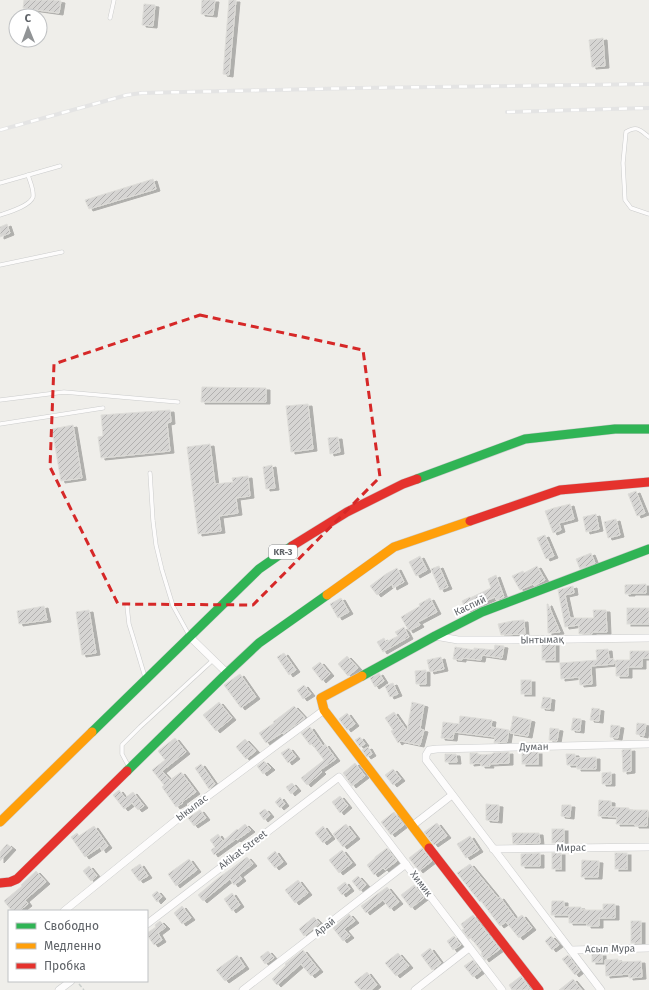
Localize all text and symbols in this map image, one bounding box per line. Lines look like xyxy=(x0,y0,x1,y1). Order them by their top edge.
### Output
north arrow xyxy=(8,8,48,48)
text: С xyxy=(25,12,32,25)
road number: KR-3 xyxy=(269,545,297,559)
street label: Каспий xyxy=(452,593,488,619)
street label: Ынтымақ xyxy=(520,634,565,646)
street label: Думан xyxy=(518,741,549,753)
street label: Ыкылас xyxy=(174,792,210,824)
street label: Akikat Street xyxy=(216,828,270,872)
street label: Мирас xyxy=(556,842,586,854)
street label: Химик xyxy=(407,869,435,900)
legend xyxy=(8,910,148,982)
street label: Арай xyxy=(312,915,338,939)
text: Свободно xyxy=(44,919,99,933)
text: Медленно xyxy=(44,939,101,953)
street label: Асыл Мура xyxy=(585,943,635,955)
text: Пробка xyxy=(44,959,86,973)

